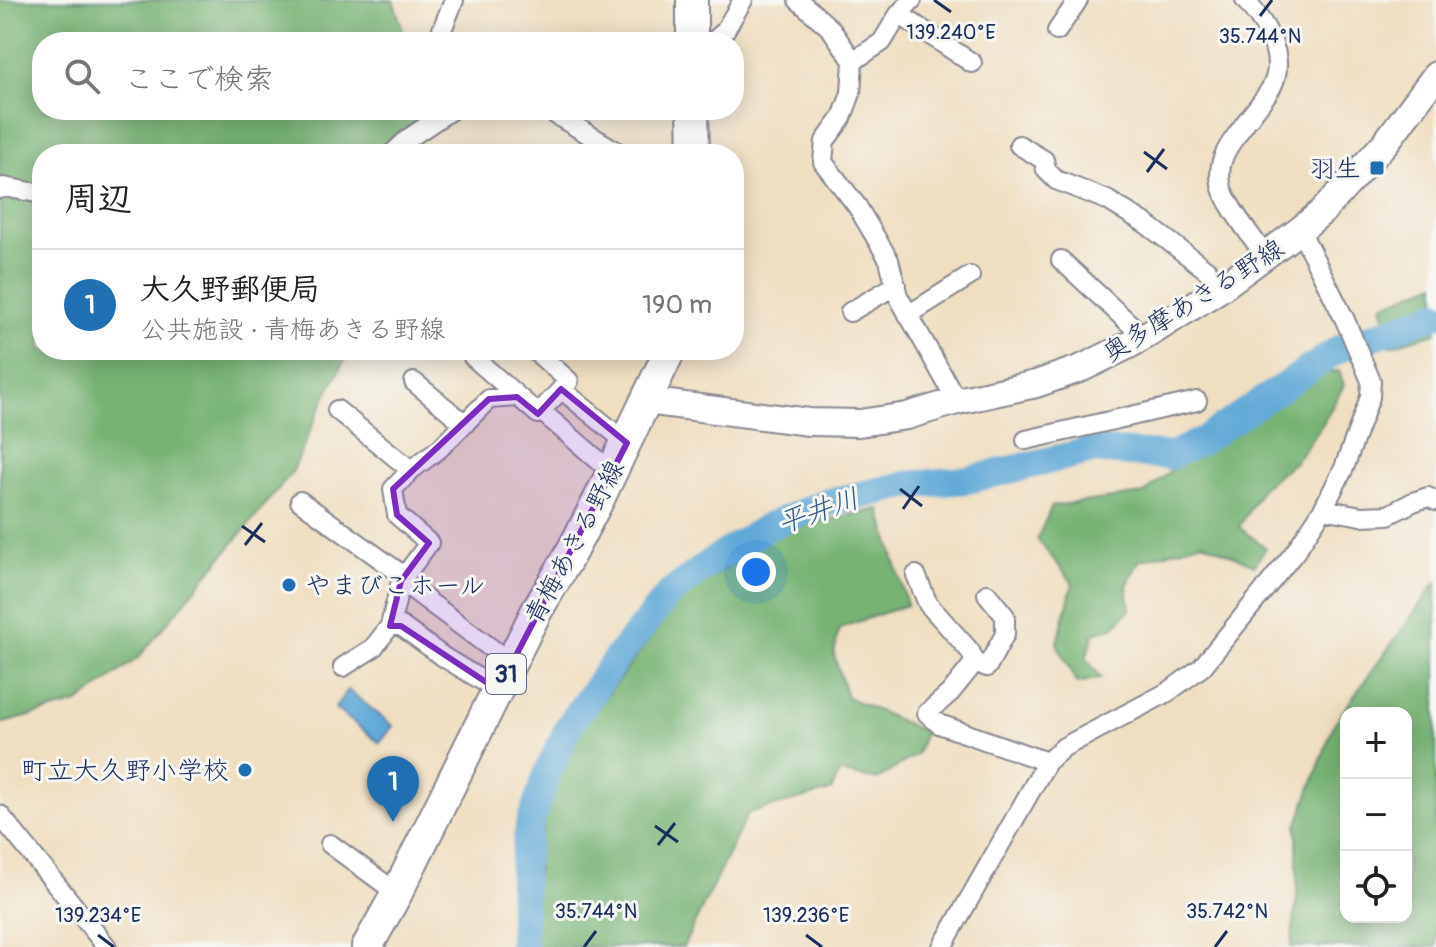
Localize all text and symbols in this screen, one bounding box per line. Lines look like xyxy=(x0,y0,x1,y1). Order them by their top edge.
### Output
text: 139.240°E xyxy=(906,20,996,45)
text: 35.744°N xyxy=(1219,24,1301,49)
search box xyxy=(32,32,744,120)
icon: search xyxy=(60,54,104,98)
text: ここで検索 xyxy=(124,61,274,98)
place label: 羽生 xyxy=(1309,153,1361,185)
marker: 羽生 xyxy=(1368,159,1386,177)
text: 周辺 xyxy=(64,178,132,221)
street label: 奥多摩あきる野線 xyxy=(1097,232,1290,369)
text: 大久野郵便局 xyxy=(140,271,320,308)
text: 1 xyxy=(85,289,95,321)
text: 190 m xyxy=(642,289,712,321)
text: 公共施設 · 青梅あきる野線 xyxy=(140,314,445,346)
street label: 青梅あきる野線 xyxy=(518,455,632,630)
water label: 平井川 xyxy=(773,481,864,542)
your location xyxy=(736,552,776,592)
place label: やまびこホール xyxy=(305,570,485,602)
marker: やまびこホール xyxy=(280,576,298,594)
road number: 31 xyxy=(486,654,526,694)
map controls xyxy=(1340,707,1412,923)
button: + xyxy=(1340,707,1412,779)
place label: 町立大久野小学校 xyxy=(21,755,229,787)
pin: 1 xyxy=(367,756,419,822)
marker: 町立大久野小学校 xyxy=(236,761,254,779)
button: − xyxy=(1340,779,1412,851)
button: locate xyxy=(1340,851,1412,923)
text: 35.744°N xyxy=(555,899,637,924)
text: 35.742°N xyxy=(1186,899,1268,924)
text: 139.234°E xyxy=(55,903,141,928)
text: 139.236°E xyxy=(763,903,849,928)

